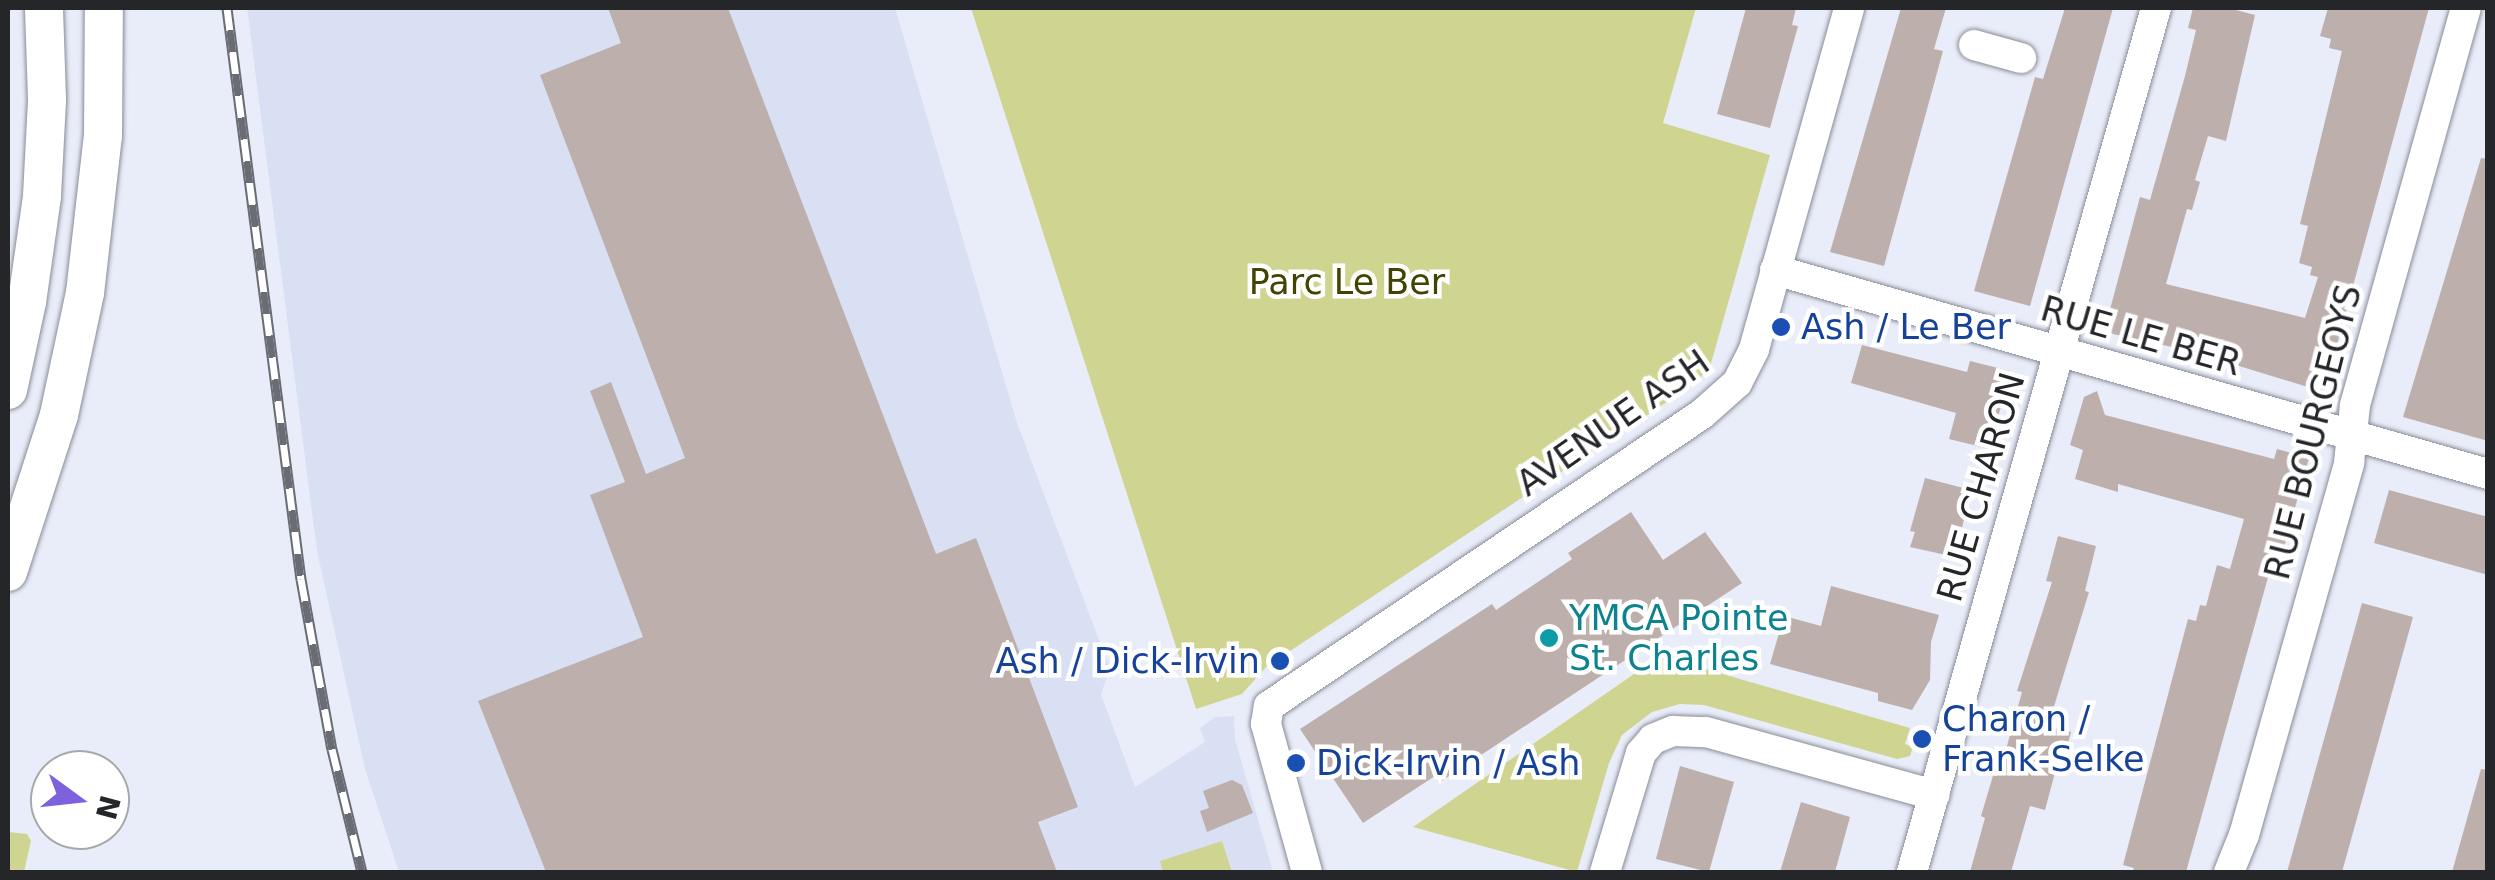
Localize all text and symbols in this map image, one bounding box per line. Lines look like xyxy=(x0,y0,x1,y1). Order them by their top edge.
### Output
park label: Parc Le Ber xyxy=(1249,261,1445,303)
street label: RUE BOURGEOYS xyxy=(2256,280,2370,584)
street label: RUE LE BER xyxy=(2036,287,2246,385)
place label: Ash / Le Ber xyxy=(1801,306,2011,348)
marker: Ash / Le Ber xyxy=(1770,316,1792,338)
street label: AVENUE ASH xyxy=(1509,341,1717,505)
street label: RUE CHARON xyxy=(1928,368,2034,606)
place label: YMCA Pointe St. Charles xyxy=(1569,597,1789,679)
marker: YMCA Pointe St. Charles xyxy=(1538,627,1560,649)
place label: Ash / Dick-Irvin xyxy=(995,640,1260,682)
marker: Ash / Dick-Irvin xyxy=(1269,650,1291,672)
place label: Charon / Frank-Selke xyxy=(1942,698,2145,780)
marker: Charon / Frank-Selke xyxy=(1911,728,1933,750)
place label: Dick-Irvin / Ash xyxy=(1316,742,1581,784)
north arrow xyxy=(30,750,130,850)
marker: Dick-Irvin / Ash xyxy=(1285,752,1307,774)
text: N xyxy=(89,792,126,823)

